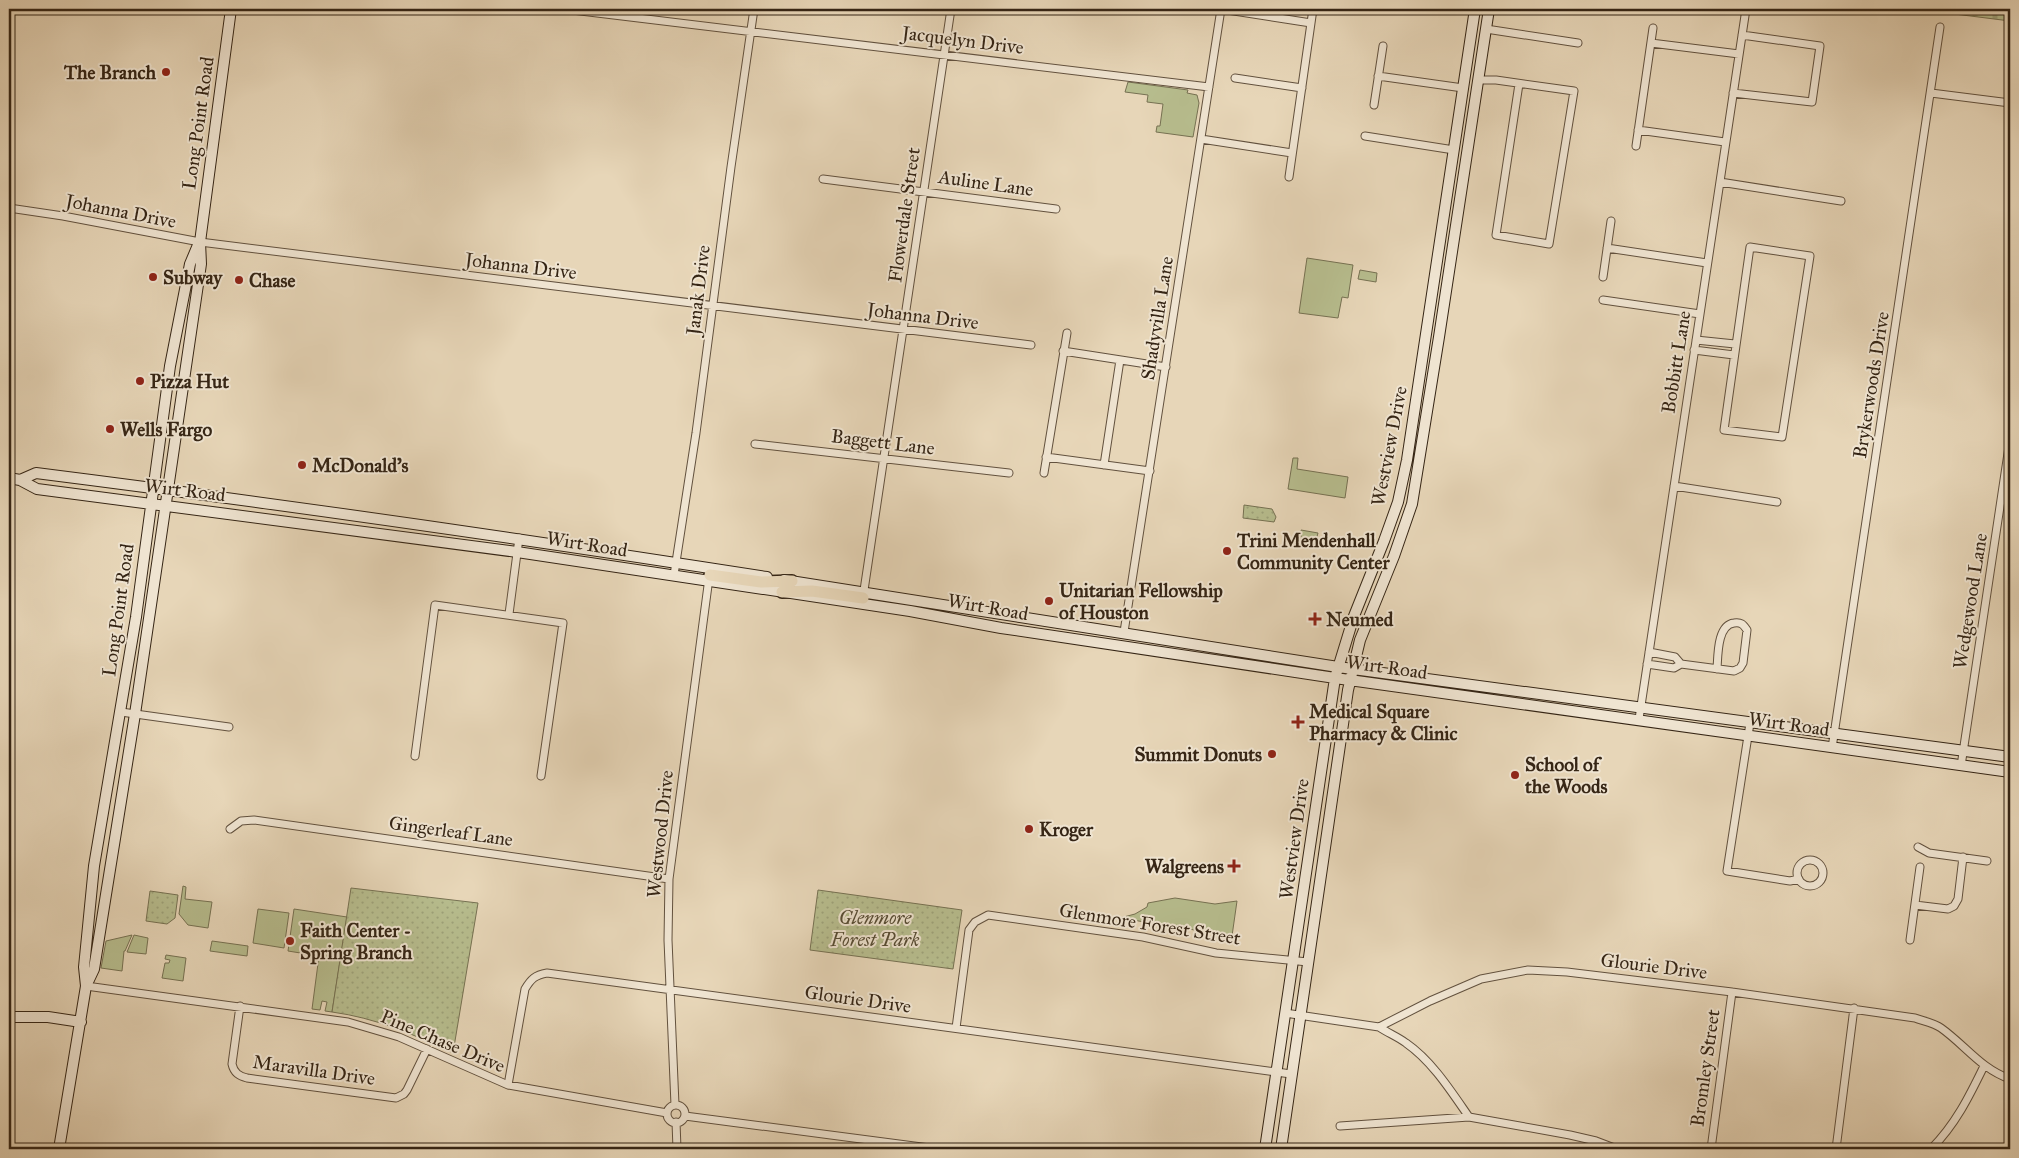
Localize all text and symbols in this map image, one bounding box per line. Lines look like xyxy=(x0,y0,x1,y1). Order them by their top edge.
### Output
street label: Jacquelyn Drive xyxy=(899,21,1025,60)
street label: Long Point Road xyxy=(177,55,220,191)
place label: The Branch xyxy=(63,61,156,84)
marker: The Branch xyxy=(160,66,172,78)
street label: Flowerdale Street xyxy=(883,146,925,284)
street label: Auline Lane xyxy=(936,165,1035,201)
street label: Johanna Drive xyxy=(62,189,178,234)
street label: Janak Drive xyxy=(681,244,716,338)
street label: Johanna Drive xyxy=(462,248,578,285)
street label: Shadyvilla Lane xyxy=(1136,254,1178,381)
place label: Subway xyxy=(163,266,223,290)
place label: Chase xyxy=(249,269,295,292)
marker: Subway xyxy=(147,271,159,283)
marker: Chase xyxy=(233,274,245,286)
street label: Johanna Drive xyxy=(864,298,980,335)
street label: Bobbitt Lane xyxy=(1657,309,1695,415)
street label: Brykerwoods Drive xyxy=(1848,310,1894,460)
place label: Pizza Hut xyxy=(150,370,229,393)
marker: Pizza Hut xyxy=(134,375,146,387)
street label: Westview Drive xyxy=(1366,384,1412,508)
place label: Wells Fargo xyxy=(120,418,212,442)
marker: Wells Fargo xyxy=(104,423,116,435)
street label: Baggett Lane xyxy=(830,424,936,461)
place label: McDonald's xyxy=(312,454,409,477)
marker: McDonald's xyxy=(296,459,308,471)
street label: Wirt Road xyxy=(143,474,227,506)
street label: Wirt Road xyxy=(545,526,630,562)
place label: Trini Mendenhall Community Center xyxy=(1236,529,1390,575)
street label: Wedgewood Lane xyxy=(1948,531,1993,671)
street label: Long Point Road xyxy=(97,542,140,678)
marker: Trini Mendenhall Community Center xyxy=(1221,545,1233,557)
place label: Unitarian Fellowship of Houston xyxy=(1059,579,1223,624)
street label: Wirt Road xyxy=(946,589,1031,625)
marker: Unitarian Fellowship of Houston xyxy=(1043,595,1055,607)
place label: Neumed xyxy=(1326,608,1394,631)
marker: Neumed xyxy=(1308,612,1322,626)
street label: Wirt Road xyxy=(1345,650,1430,684)
place label: Medical Square Pharmacy & Clinic xyxy=(1309,700,1458,746)
street label: Wirt Road xyxy=(1747,707,1832,741)
marker: Medical Square Pharmacy & Clinic xyxy=(1291,715,1305,729)
place label: Summit Donuts xyxy=(1134,743,1262,766)
marker: Summit Donuts xyxy=(1266,748,1278,760)
place label: School of the Woods xyxy=(1524,753,1607,798)
street label: Westwood Drive xyxy=(642,769,678,899)
marker: School of the Woods xyxy=(1509,769,1521,781)
street label: Westview Drive xyxy=(1274,777,1314,901)
street label: Gingerleaf Lane xyxy=(387,811,515,852)
place label: Kroger xyxy=(1039,818,1094,842)
marker: Kroger xyxy=(1023,823,1035,835)
place label: Walgreens xyxy=(1145,855,1224,879)
marker: Walgreens xyxy=(1228,860,1240,872)
street label: Glenmore Forest Street xyxy=(1058,898,1243,950)
park label: Glenmore Forest Park xyxy=(830,906,920,951)
place label: Faith Center - Spring Branch xyxy=(300,919,413,965)
marker: Faith Center - Spring Branch xyxy=(284,935,296,947)
street label: Glourie Drive xyxy=(1599,948,1709,984)
street label: Glourie Drive xyxy=(803,980,913,1018)
street label: Pine Chase Drive xyxy=(377,1004,509,1078)
street label: Bromley Street xyxy=(1685,1008,1725,1128)
street label: Maravilla Drive xyxy=(251,1050,377,1090)

